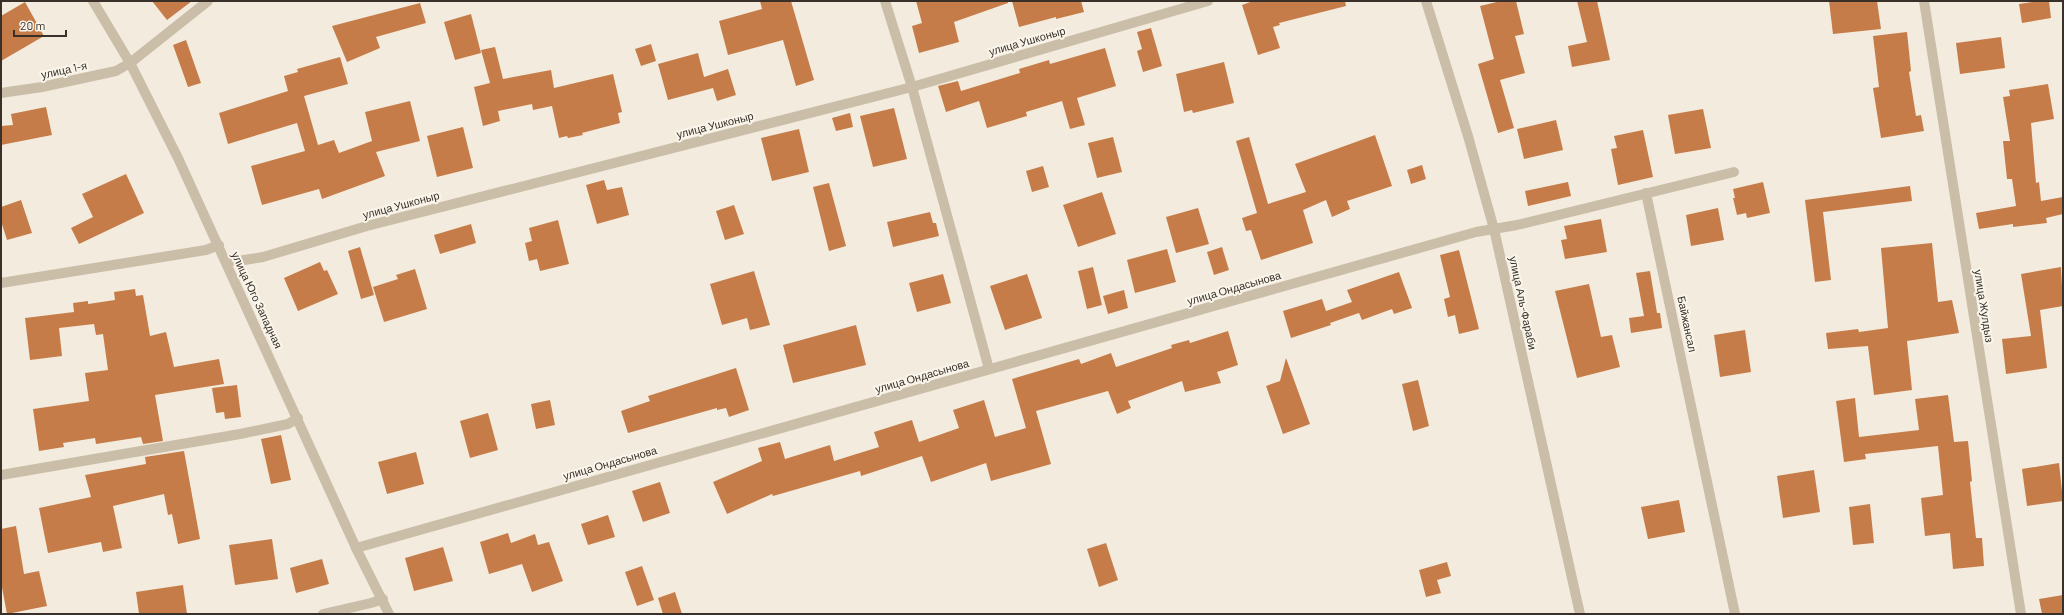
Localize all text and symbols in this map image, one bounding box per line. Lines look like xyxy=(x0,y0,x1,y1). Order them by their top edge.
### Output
scale bar xyxy=(14,12,66,38)
text: 20 m xyxy=(20,18,46,32)
street label: улица Ушконыр xyxy=(987,23,1067,58)
street label: улица 1-я xyxy=(40,58,88,81)
street label: улица Ушконыр xyxy=(675,109,755,140)
street label: улица Ушконыр xyxy=(361,188,441,221)
street label: улица Юго Западная xyxy=(229,249,286,350)
street label: улица Аль-Фараби xyxy=(1507,255,1540,351)
street label: улица Ондасынова xyxy=(1185,268,1283,307)
street label: улица Жулдыз xyxy=(1972,269,1997,343)
street label: Байжансал xyxy=(1675,295,1700,353)
street label: улица Ондасынова xyxy=(873,356,971,395)
street label: улица Ондасынова xyxy=(561,443,659,482)

